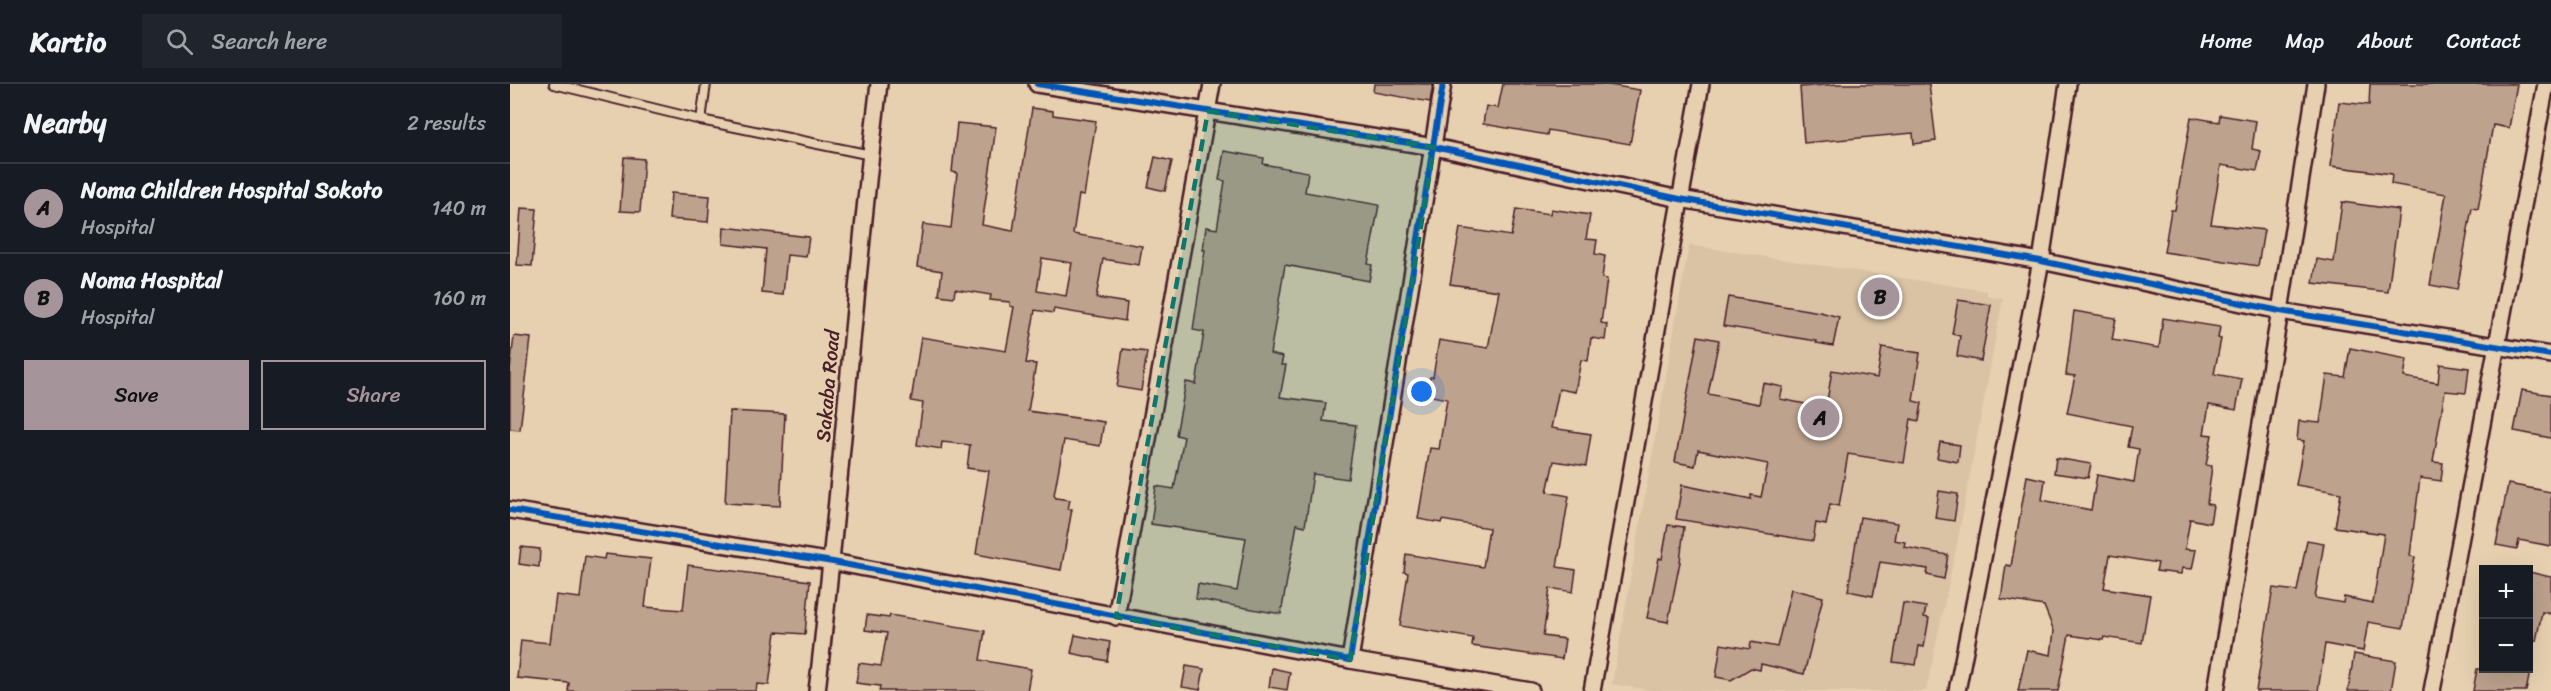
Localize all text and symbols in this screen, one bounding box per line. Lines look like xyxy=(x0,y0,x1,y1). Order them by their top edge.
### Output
search box xyxy=(142,14,562,68)
text: Kartio xyxy=(30,17,106,66)
text: Search here xyxy=(211,22,327,61)
text: Home xyxy=(2200,22,2252,60)
text: Map xyxy=(2285,22,2324,60)
text: About xyxy=(2357,22,2414,60)
text: Contact xyxy=(2447,22,2521,60)
icon: search xyxy=(163,25,196,58)
text: Nearby xyxy=(24,100,106,146)
text: 2 results xyxy=(407,106,486,141)
text: Noma Children Hospital Sokoto xyxy=(81,171,382,210)
text: A xyxy=(37,191,50,226)
text: 140 m xyxy=(432,191,486,226)
text: Hospital xyxy=(81,210,154,245)
text: Noma Hospital xyxy=(81,261,222,300)
pin: B xyxy=(1860,274,1900,320)
text: B xyxy=(37,281,50,316)
text: 160 m xyxy=(433,281,486,316)
text: Hospital xyxy=(81,300,154,335)
street label: Sakaba Road xyxy=(806,327,850,443)
button: Save xyxy=(24,360,249,430)
button: Share xyxy=(261,360,486,430)
your location xyxy=(1407,377,1436,406)
pin: A xyxy=(1800,396,1840,440)
map controls xyxy=(2479,565,2533,673)
button: + xyxy=(2479,565,2533,619)
button: − xyxy=(2479,619,2533,673)

